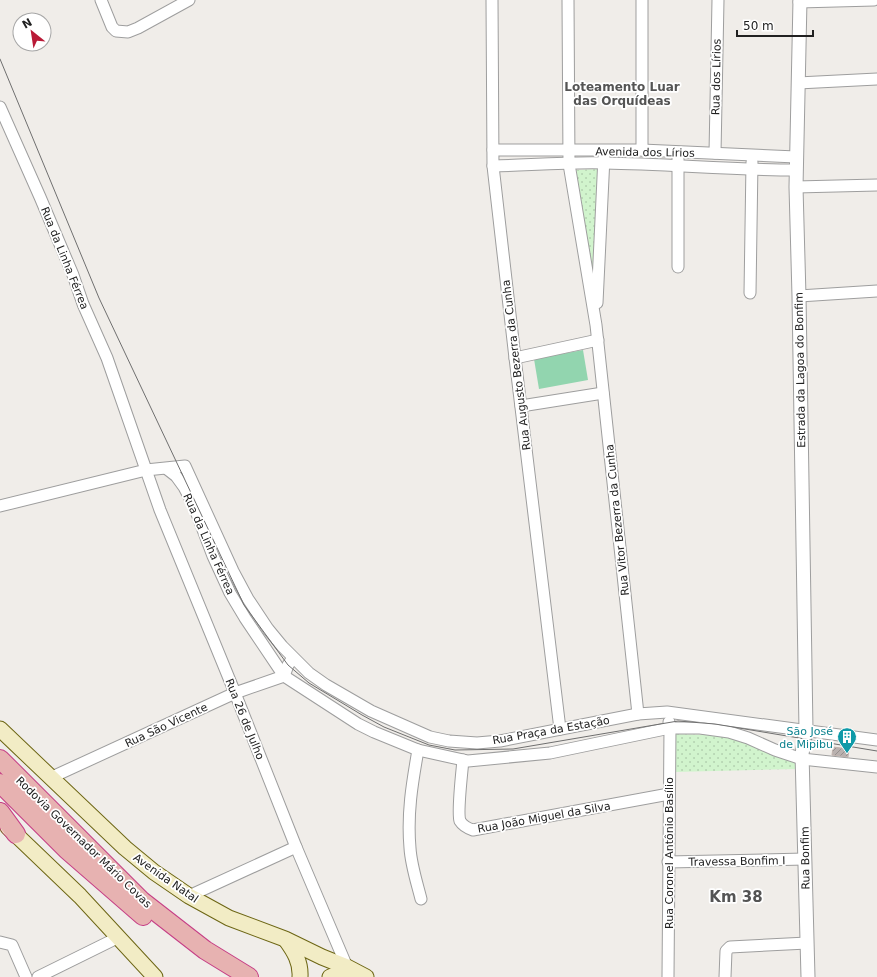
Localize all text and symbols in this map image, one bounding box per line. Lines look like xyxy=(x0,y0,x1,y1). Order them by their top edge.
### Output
north arrow xyxy=(12,12,52,52)
scale bar xyxy=(737,12,813,38)
text: N xyxy=(20,16,34,32)
text: 50 m xyxy=(743,19,774,33)
street label: Rua dos Lírios xyxy=(709,38,724,115)
district label: Loteamento Luar das Orquídeas xyxy=(564,80,680,108)
street label: Avenida dos Lírios xyxy=(595,145,695,160)
street label: Rua da Linha Férrea xyxy=(38,205,91,311)
street label: Rua Augusto Bezerra da Cunha xyxy=(500,279,533,451)
street label: Estrada da Lagoa do Bonfim xyxy=(793,292,808,448)
street label: Rua Vitor Bezerra da Cunha xyxy=(603,444,632,596)
street label: Rua da Linha Férrea xyxy=(180,492,237,597)
street label: Rua 26 de Julho xyxy=(222,677,267,762)
street label: Rua São Vicente xyxy=(123,701,210,750)
street label: Rua Praça da Estação xyxy=(491,714,611,747)
place label: São José de Mipibu xyxy=(779,725,833,751)
building icon: São José de Mipibu xyxy=(836,726,858,754)
street label: Rodovia Governador Mário Covas xyxy=(13,774,154,911)
street label: Rua Coronel Antônio Basílio xyxy=(663,777,676,929)
street label: Rua João Miguel da Silva xyxy=(477,799,612,836)
street label: Rua Bonfim xyxy=(798,826,813,890)
street label: Avenida Natal xyxy=(131,851,201,906)
street label: Travessa Bonfim I xyxy=(687,854,786,869)
district label: Km 38 xyxy=(709,888,763,906)

